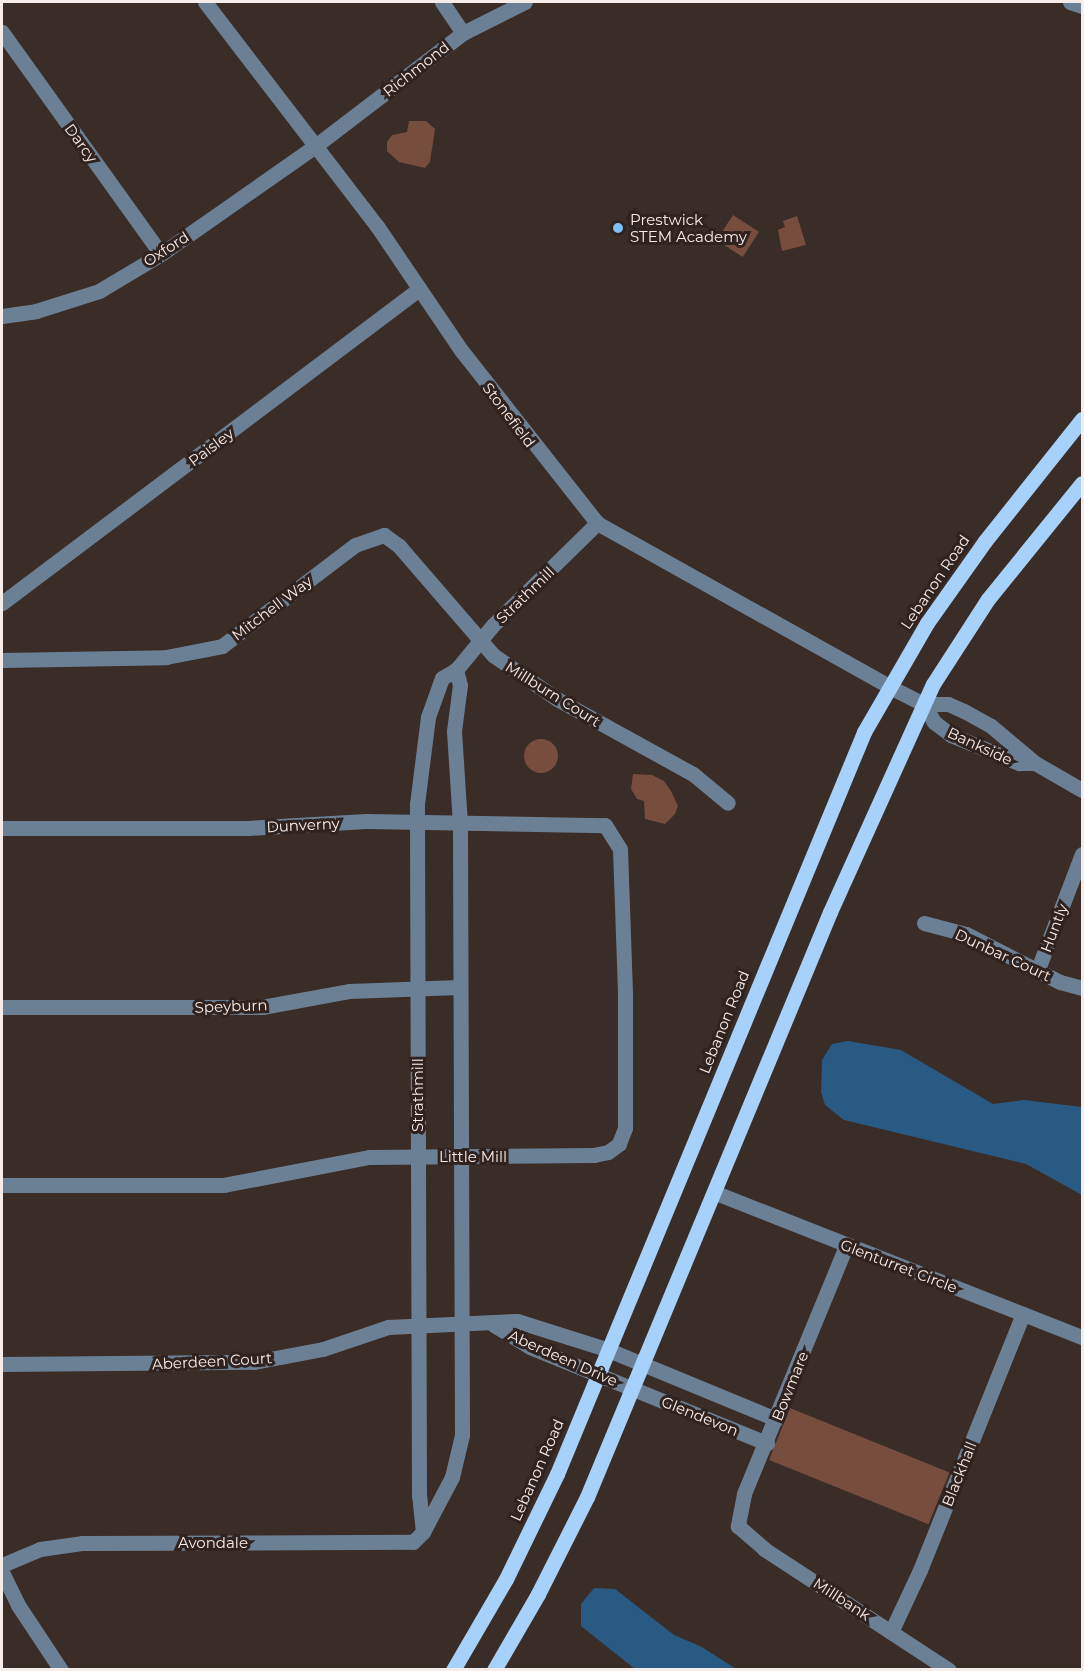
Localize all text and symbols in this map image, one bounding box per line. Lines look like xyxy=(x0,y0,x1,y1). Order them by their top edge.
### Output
street label: Richmond xyxy=(379,38,453,100)
street label: Darcy xyxy=(61,120,101,166)
place label: Prestwick STEM Academy xyxy=(630,210,747,245)
marker: Prestwick STEM Academy xyxy=(611,221,625,235)
street label: Oxford xyxy=(140,228,192,270)
street label: Stonefield xyxy=(479,379,539,451)
street label: Paisley xyxy=(185,424,237,470)
street label: Lebanon Road xyxy=(897,532,973,632)
street label: Strathmill xyxy=(492,563,558,627)
street label: Mitchell Way xyxy=(228,572,316,644)
street label: Millburn Court xyxy=(502,658,604,730)
street label: Bankside xyxy=(945,723,1015,769)
street label: Dunverny xyxy=(266,814,340,836)
street label: Huntly xyxy=(1037,901,1071,955)
street label: Dunbar Court xyxy=(952,925,1054,985)
street label: Lebanon Road xyxy=(695,968,753,1076)
street label: Speyburn xyxy=(194,996,268,1016)
street label: Strathmill xyxy=(409,1058,427,1132)
street label: Little Mill xyxy=(439,1148,507,1166)
street label: Glenturret Circle xyxy=(838,1235,960,1297)
street label: Aberdeen Drive xyxy=(506,1326,620,1390)
street label: Aberdeen Court xyxy=(151,1349,273,1373)
street label: Bowmare xyxy=(768,1349,812,1423)
street label: Glendevon xyxy=(659,1392,741,1440)
street label: Lebanon Road xyxy=(506,1416,568,1524)
street label: Blackhall xyxy=(938,1439,980,1509)
street label: Avondale xyxy=(178,1534,248,1552)
street label: Millbank xyxy=(810,1574,874,1624)

